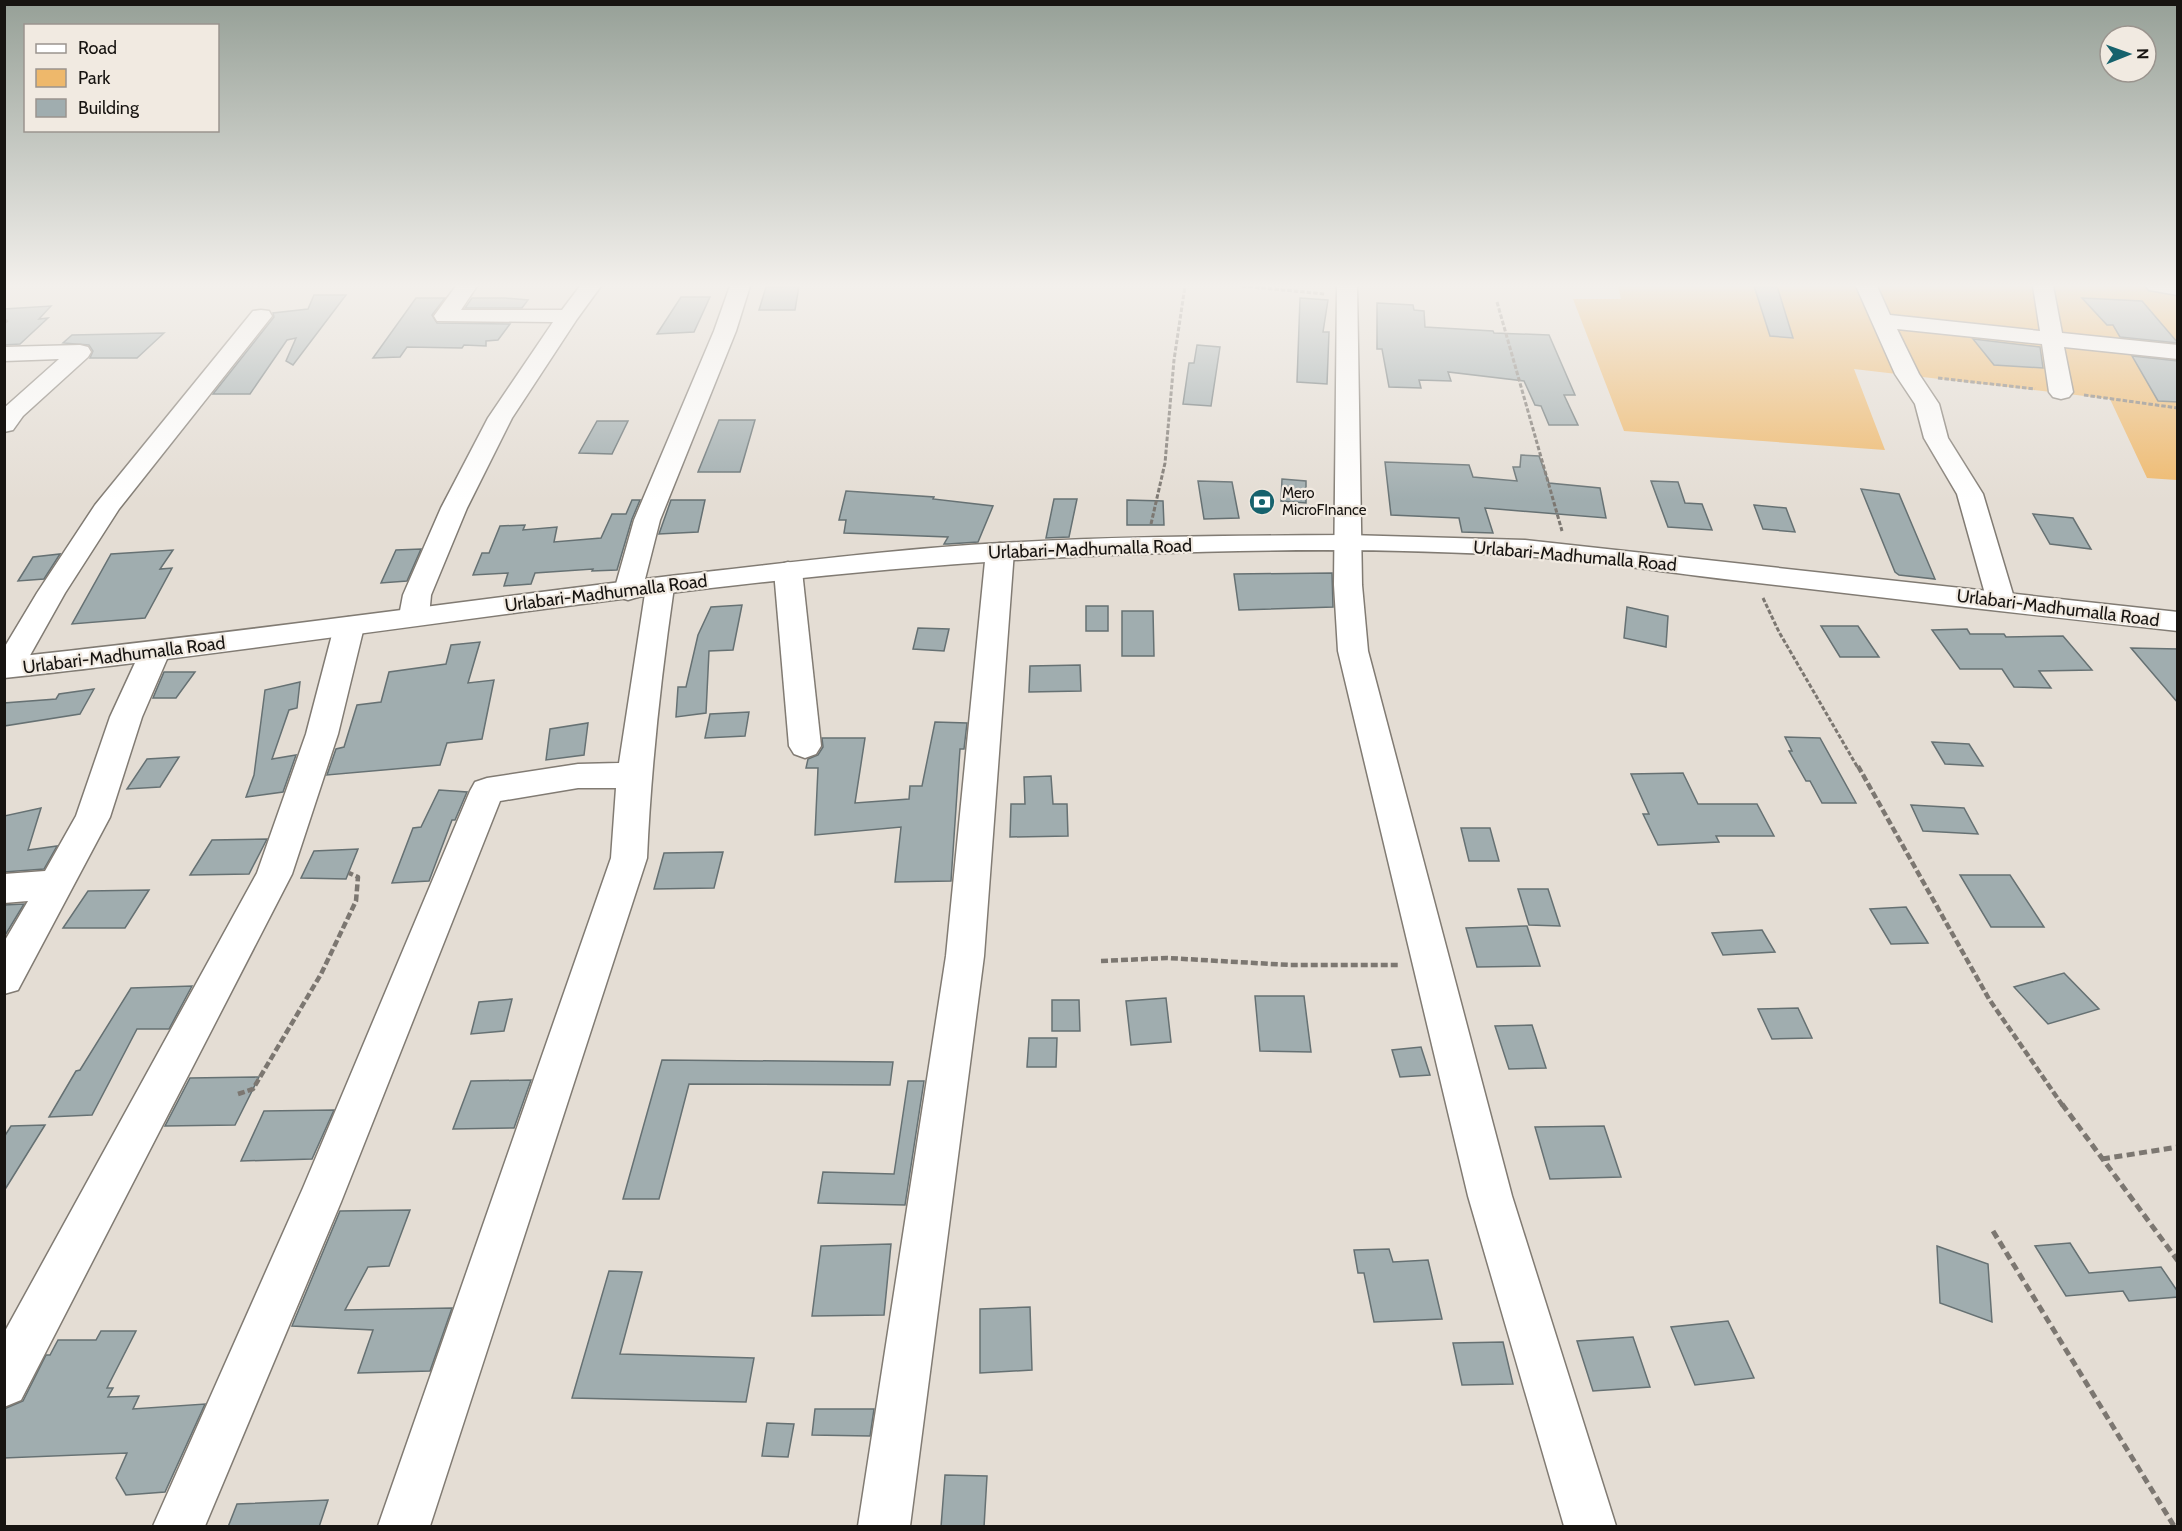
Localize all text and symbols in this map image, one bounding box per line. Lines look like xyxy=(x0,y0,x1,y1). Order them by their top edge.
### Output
legend xyxy=(24,24,219,132)
north arrow xyxy=(2098,24,2158,84)
text: Road xyxy=(78,37,117,59)
text: N xyxy=(2133,48,2152,60)
text: Park xyxy=(78,67,111,89)
text: Building xyxy=(78,97,140,119)
place label: Mero MicroFInance xyxy=(1282,484,1367,519)
bank icon: Mero MicroFInance xyxy=(1247,487,1277,517)
street label: Urlabari-Madhumalla Road xyxy=(988,534,1192,564)
street label: Urlabari-Madhumalla Road xyxy=(1472,536,1678,576)
street label: Urlabari-Madhumalla Road xyxy=(503,570,709,616)
street label: Urlabari-Madhumalla Road xyxy=(1955,585,2161,631)
street label: Urlabari-Madhumalla Road xyxy=(21,632,227,678)

